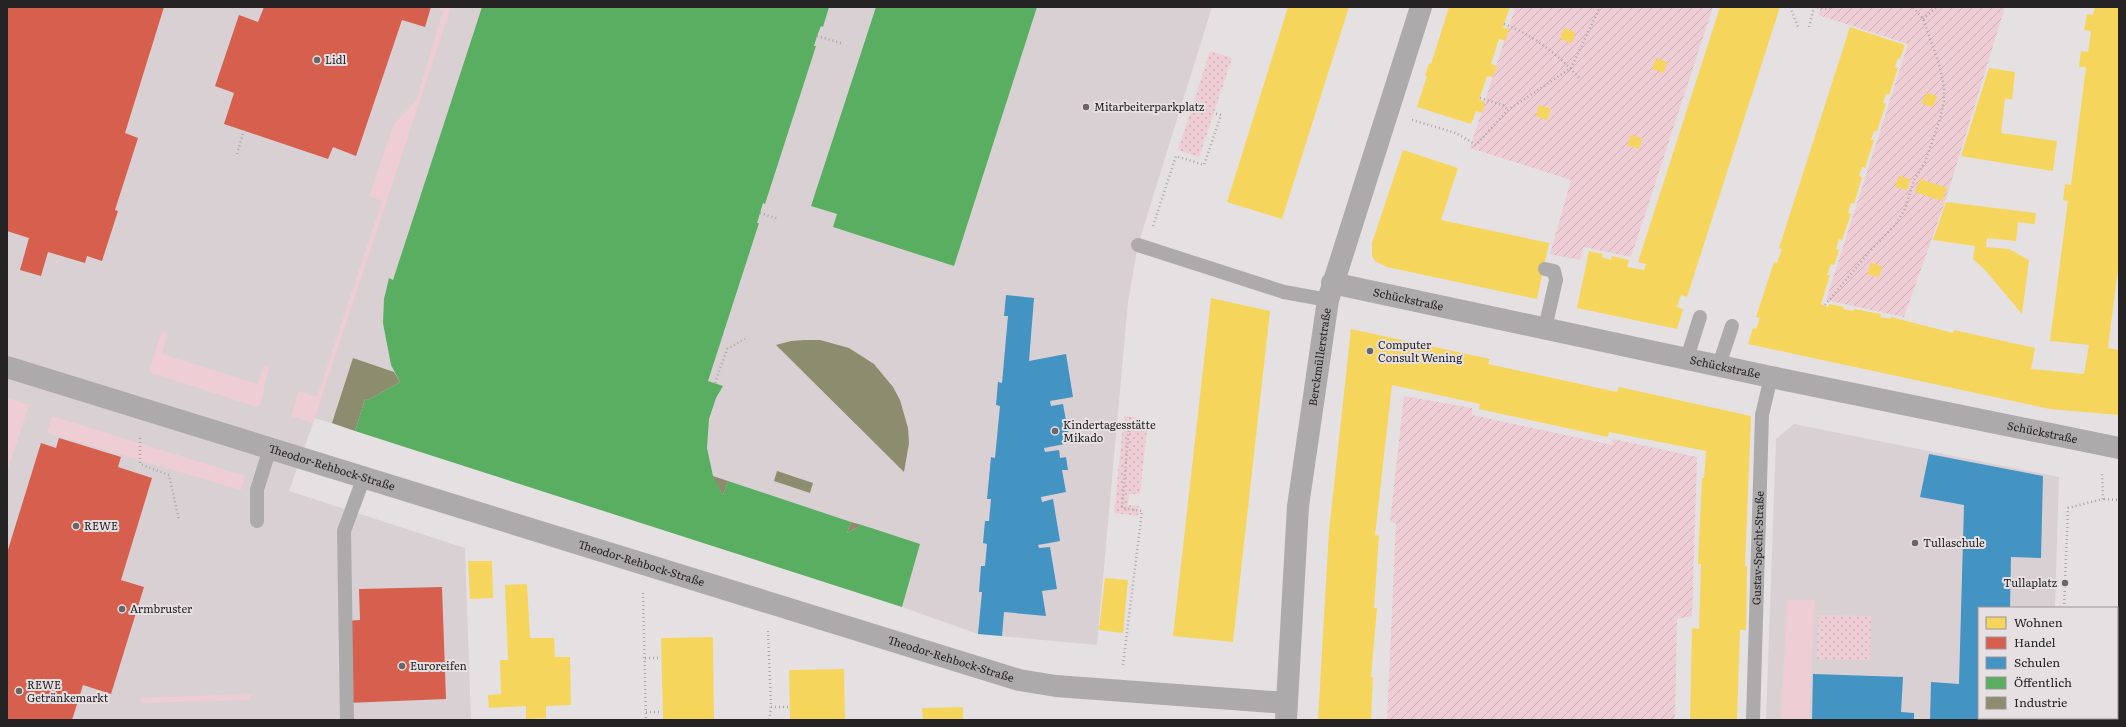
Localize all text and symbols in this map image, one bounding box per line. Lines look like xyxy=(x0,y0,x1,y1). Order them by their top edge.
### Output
place label: Lidl xyxy=(325,51,346,67)
marker: Lidl xyxy=(312,55,322,65)
place label: Mitarbeiterparkplatz xyxy=(1094,98,1205,114)
marker: Mitarbeiterparkplatz xyxy=(1081,102,1091,112)
street label: Schückstraße xyxy=(1372,283,1445,314)
street label: Berckmüllerstraße xyxy=(1304,306,1334,407)
place label: Computer Consult Wening xyxy=(1378,336,1463,365)
marker: Computer Consult Wening xyxy=(1365,346,1375,356)
street label: Schückstraße xyxy=(1689,351,1762,382)
place label: Kindertagesstätte Mikado xyxy=(1063,416,1156,445)
street label: Schückstraße xyxy=(2006,416,2080,446)
marker: Kindertagesstätte Mikado xyxy=(1050,426,1060,436)
street label: Theodor-Rehbock-Straße xyxy=(267,439,398,494)
street label: Gustav-Specht-Straße xyxy=(1747,490,1767,605)
place label: REWE xyxy=(84,517,118,533)
marker: REWE xyxy=(71,521,81,531)
place label: Tullaschule xyxy=(1923,534,1985,550)
street label: Theodor-Rehbock-Straße xyxy=(576,535,707,589)
marker: Tullaschule xyxy=(1910,538,1920,548)
place label: Tullaplatz xyxy=(2003,574,2058,590)
marker: Tullaplatz xyxy=(2060,578,2070,588)
place label: Armbruster xyxy=(130,600,193,616)
marker: Armbruster xyxy=(117,604,127,614)
legend xyxy=(1978,607,2118,719)
text: Wohnen xyxy=(2014,613,2063,631)
street label: Theodor-Rehbock-Straße xyxy=(886,631,1017,685)
text: Handel xyxy=(2014,633,2056,651)
text: Schulen xyxy=(2014,653,2060,671)
place label: Euroreifen xyxy=(410,657,467,673)
marker: Euroreifen xyxy=(397,661,407,671)
text: Öffentlich xyxy=(2014,673,2072,691)
place label: REWE Getränkemarkt xyxy=(27,676,109,705)
marker: REWE Getränkemarkt xyxy=(14,686,24,696)
text: Industrie xyxy=(2014,693,2067,711)

